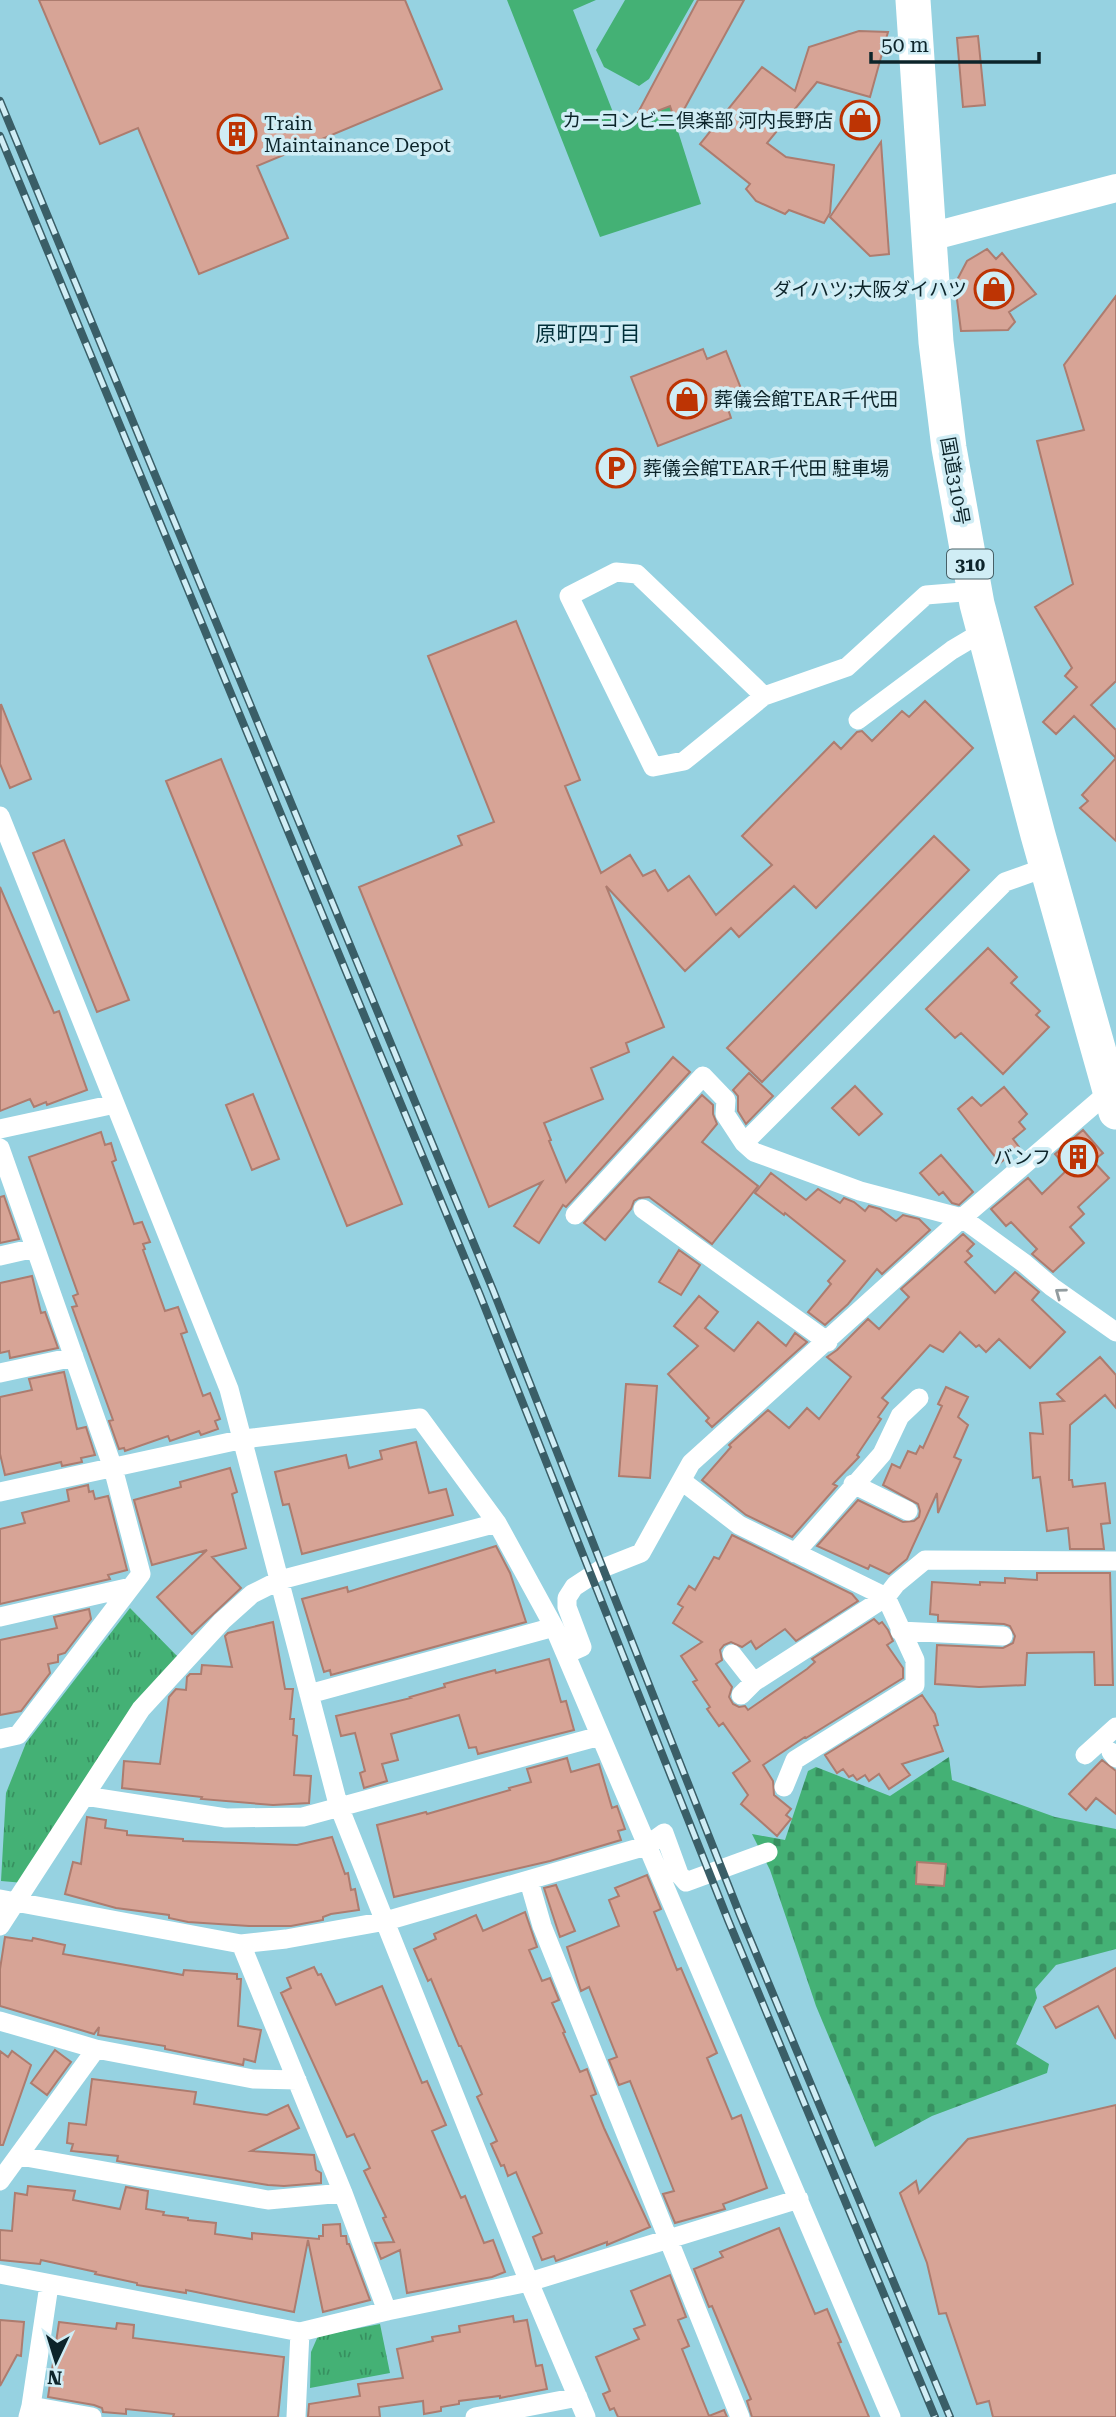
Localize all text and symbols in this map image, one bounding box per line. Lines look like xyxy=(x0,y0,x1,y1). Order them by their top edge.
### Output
scale bar xyxy=(871,21,1039,65)
text: 50 m xyxy=(881,33,929,57)
shop icon: カーコンビニ倶楽部 河内長野店 xyxy=(839,99,881,141)
place label: カーコンビニ倶楽部 河内長野店 xyxy=(562,109,833,132)
place label: Train Maintainance Depot xyxy=(264,112,451,157)
building icon: Train Maintainance Depot xyxy=(216,113,258,155)
shop icon: ダイハツ;大阪ダイハツ xyxy=(973,268,1015,310)
place label: ダイハツ;大阪ダイハツ xyxy=(772,278,967,301)
district label: 原町四丁目 xyxy=(536,322,641,346)
shop icon: 葬儀会館TEAR千代田 xyxy=(666,378,708,420)
place label: 葬儀会館TEAR千代田 xyxy=(714,388,898,411)
street label: 国道310号 xyxy=(936,435,974,527)
parking icon: 葬儀会館TEAR千代田 駐車場 xyxy=(595,447,637,489)
place label: 葬儀会館TEAR千代田 駐車場 xyxy=(643,457,889,480)
road number: 310 xyxy=(947,550,993,578)
building icon: バンフ xyxy=(1057,1136,1099,1178)
place label: バンフ xyxy=(994,1146,1051,1169)
one-way arrow xyxy=(1055,1289,1068,1301)
north arrow xyxy=(21,2326,91,2396)
text: N xyxy=(46,2365,63,2389)

